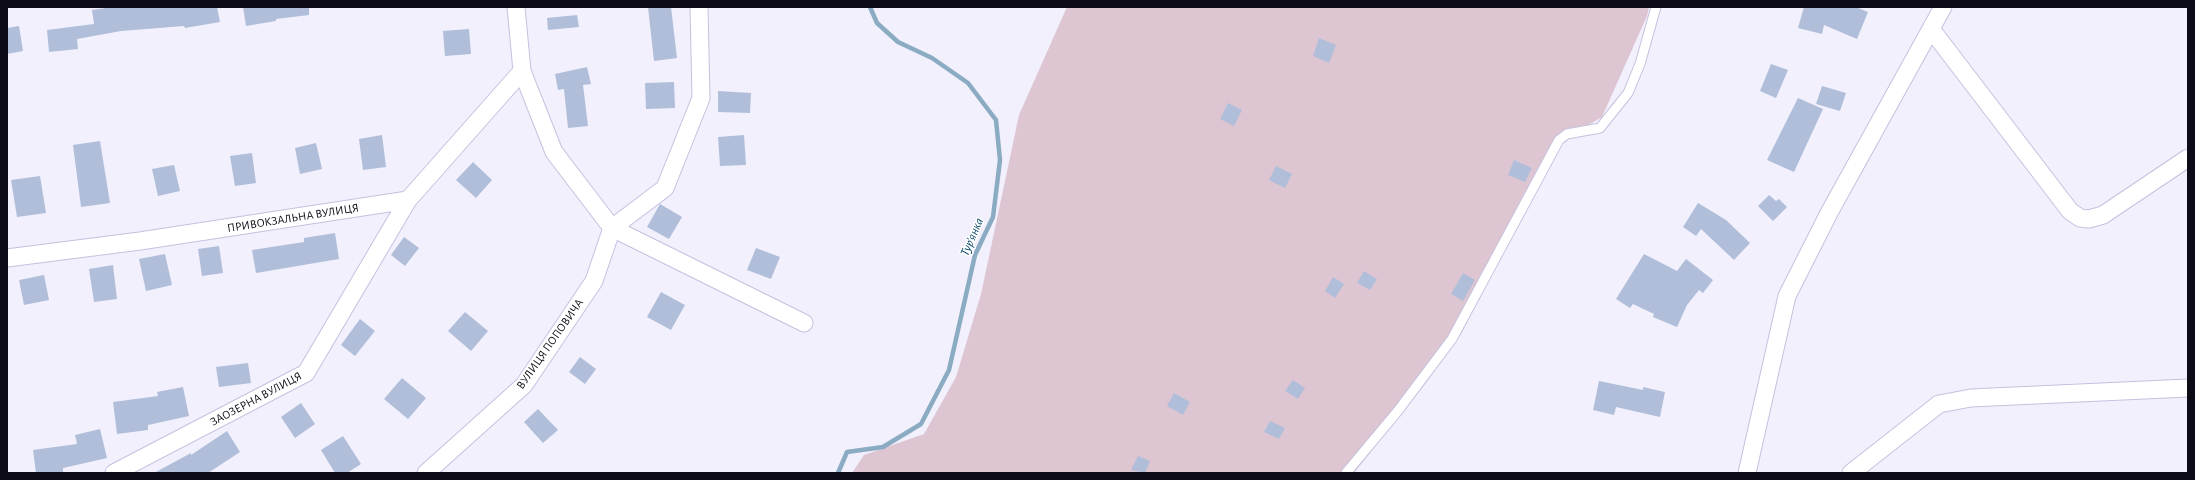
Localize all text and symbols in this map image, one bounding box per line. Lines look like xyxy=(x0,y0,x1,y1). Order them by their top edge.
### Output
street label: ПРИВОКЗАЛЬНА ВУЛИЦЯ xyxy=(226,200,360,236)
water label: Тур'янка xyxy=(957,216,987,258)
street label: ВУЛИЦЯ ПОПОВИЧА xyxy=(513,296,587,392)
street label: ЗАОЗЕРНА ВУЛИЦЯ xyxy=(208,369,304,429)

